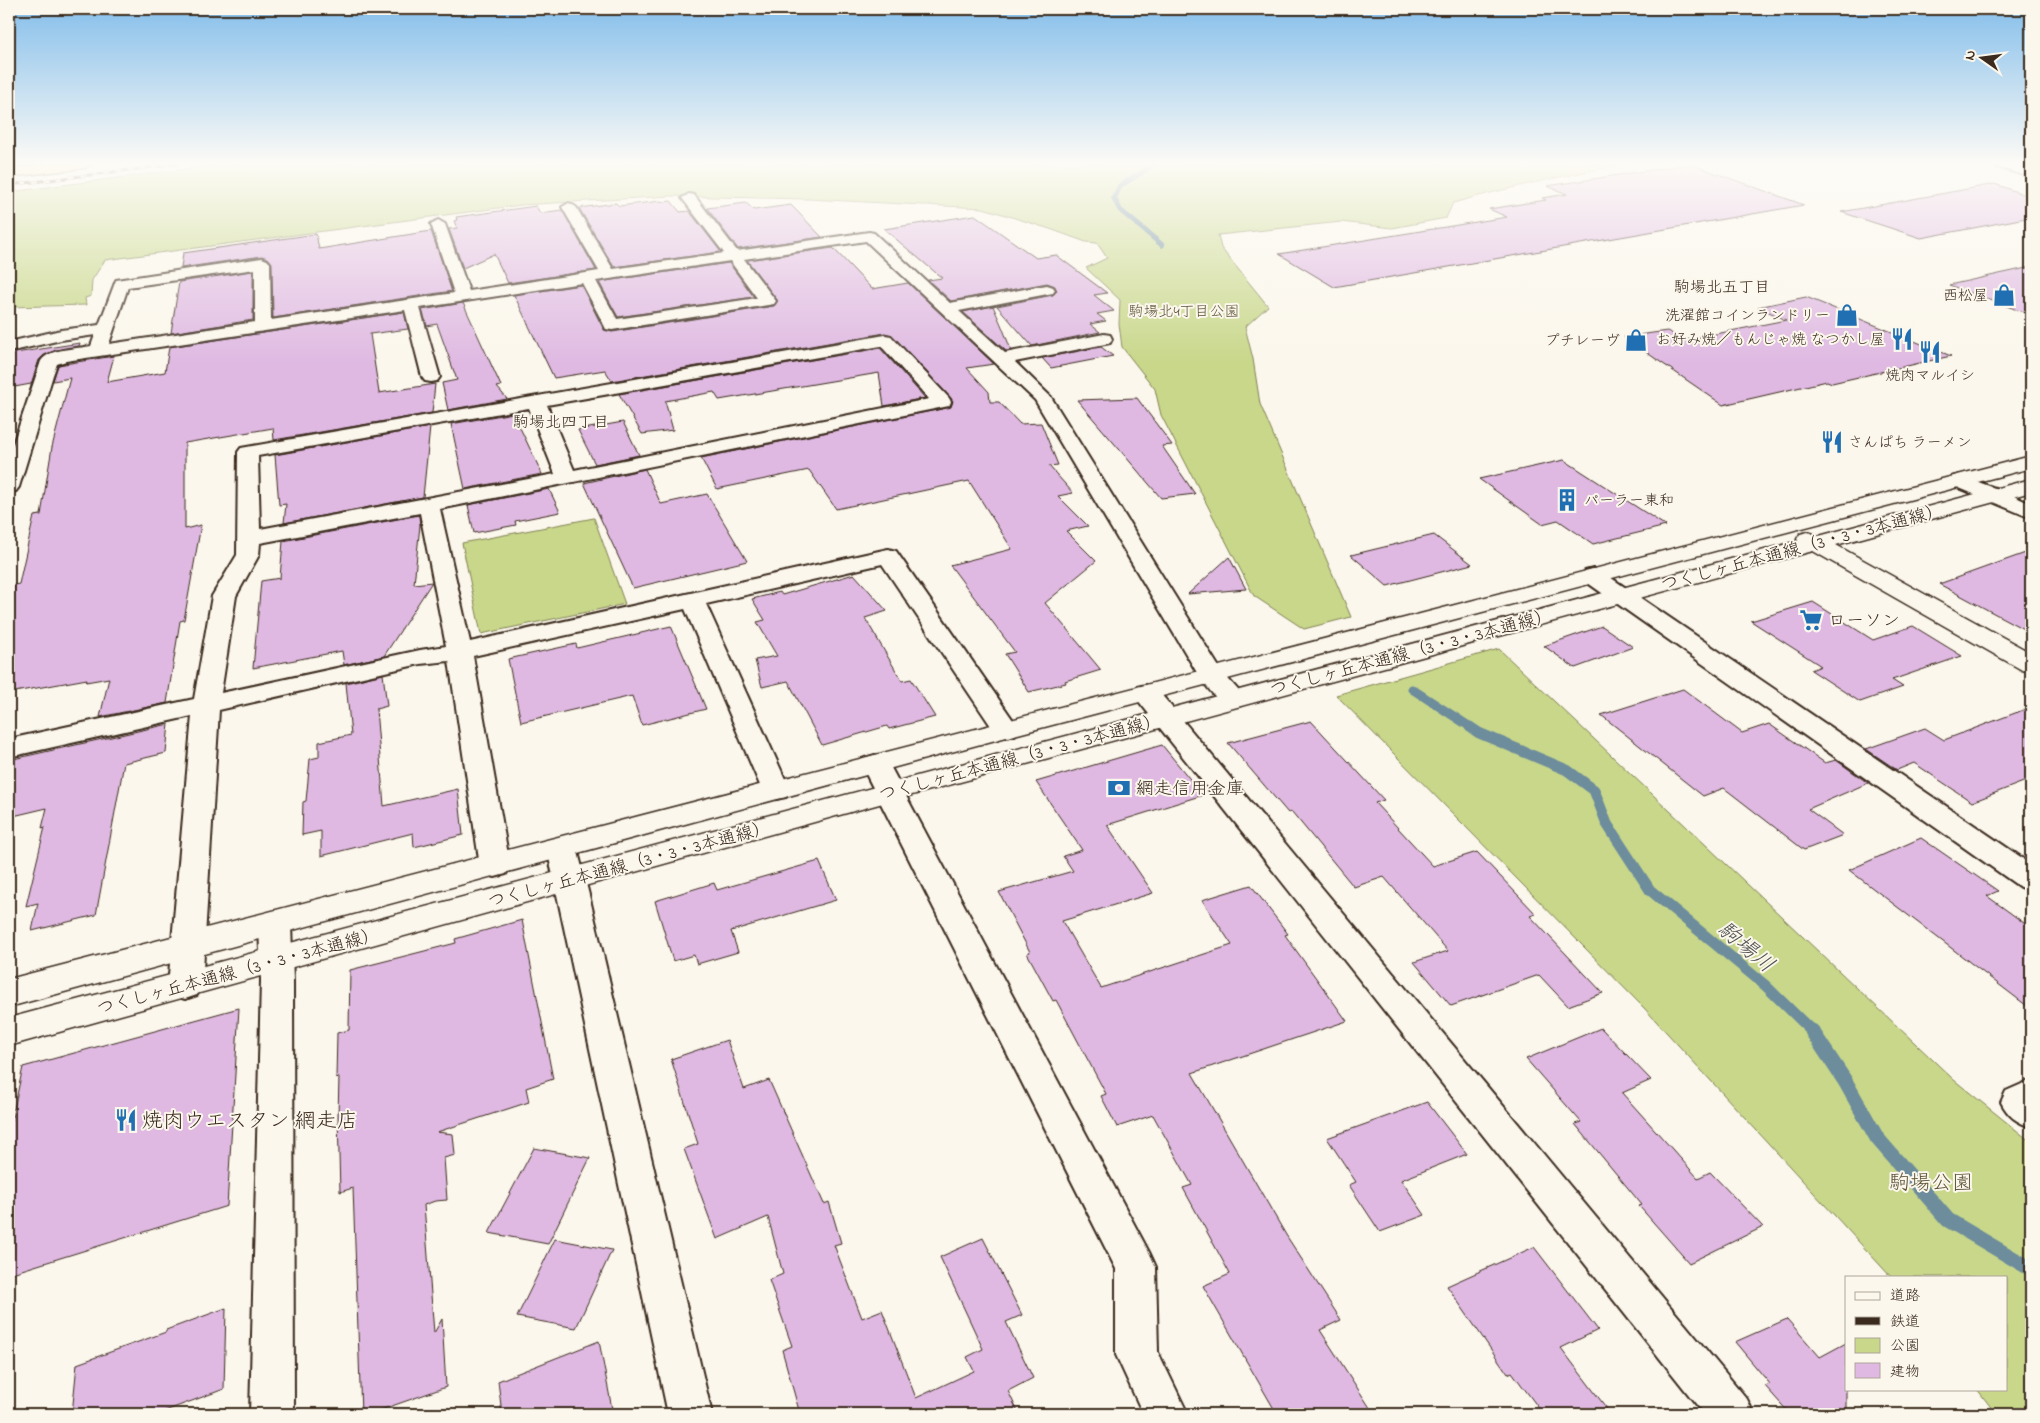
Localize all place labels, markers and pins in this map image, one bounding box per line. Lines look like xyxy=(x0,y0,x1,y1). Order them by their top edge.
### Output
shop icon: 西松屋 xyxy=(1991,282,2017,308)
place label: 西松屋 xyxy=(1943,285,1988,307)
shop icon: 洗濯館コインランドリー xyxy=(1834,302,1860,328)
place label: 洗濯館コインランドリー xyxy=(1665,305,1830,327)
restaurant icon: お好み焼／もんじゃ焼 なつかし屋 xyxy=(1889,326,1915,352)
shop icon: プチレーヴ xyxy=(1623,327,1649,353)
place label: お好み焼／もんじゃ焼 なつかし屋 xyxy=(1656,329,1885,351)
place label: プチレーヴ xyxy=(1544,330,1620,352)
restaurant icon: 焼肉マルイシ xyxy=(1917,339,1943,365)
place label: 焼肉マルイシ xyxy=(1885,365,1975,387)
restaurant icon: さんぱち ラーメン xyxy=(1819,429,1845,455)
place label: さんぱち ラーメン xyxy=(1848,432,1972,454)
building icon: パーラー東和 xyxy=(1554,487,1580,513)
place label: パーラー東和 xyxy=(1584,490,1674,512)
supermarket icon: ローソン xyxy=(1798,607,1824,633)
place label: ローソン xyxy=(1828,609,1900,635)
bank icon: 網走信用金庫 xyxy=(1106,775,1132,801)
place label: 網走信用金庫 xyxy=(1136,777,1244,803)
restaurant icon: 焼肉ウエスタン 網走店 xyxy=(113,1107,139,1133)
place label: 焼肉ウエスタン 網走店 xyxy=(142,1107,358,1137)

